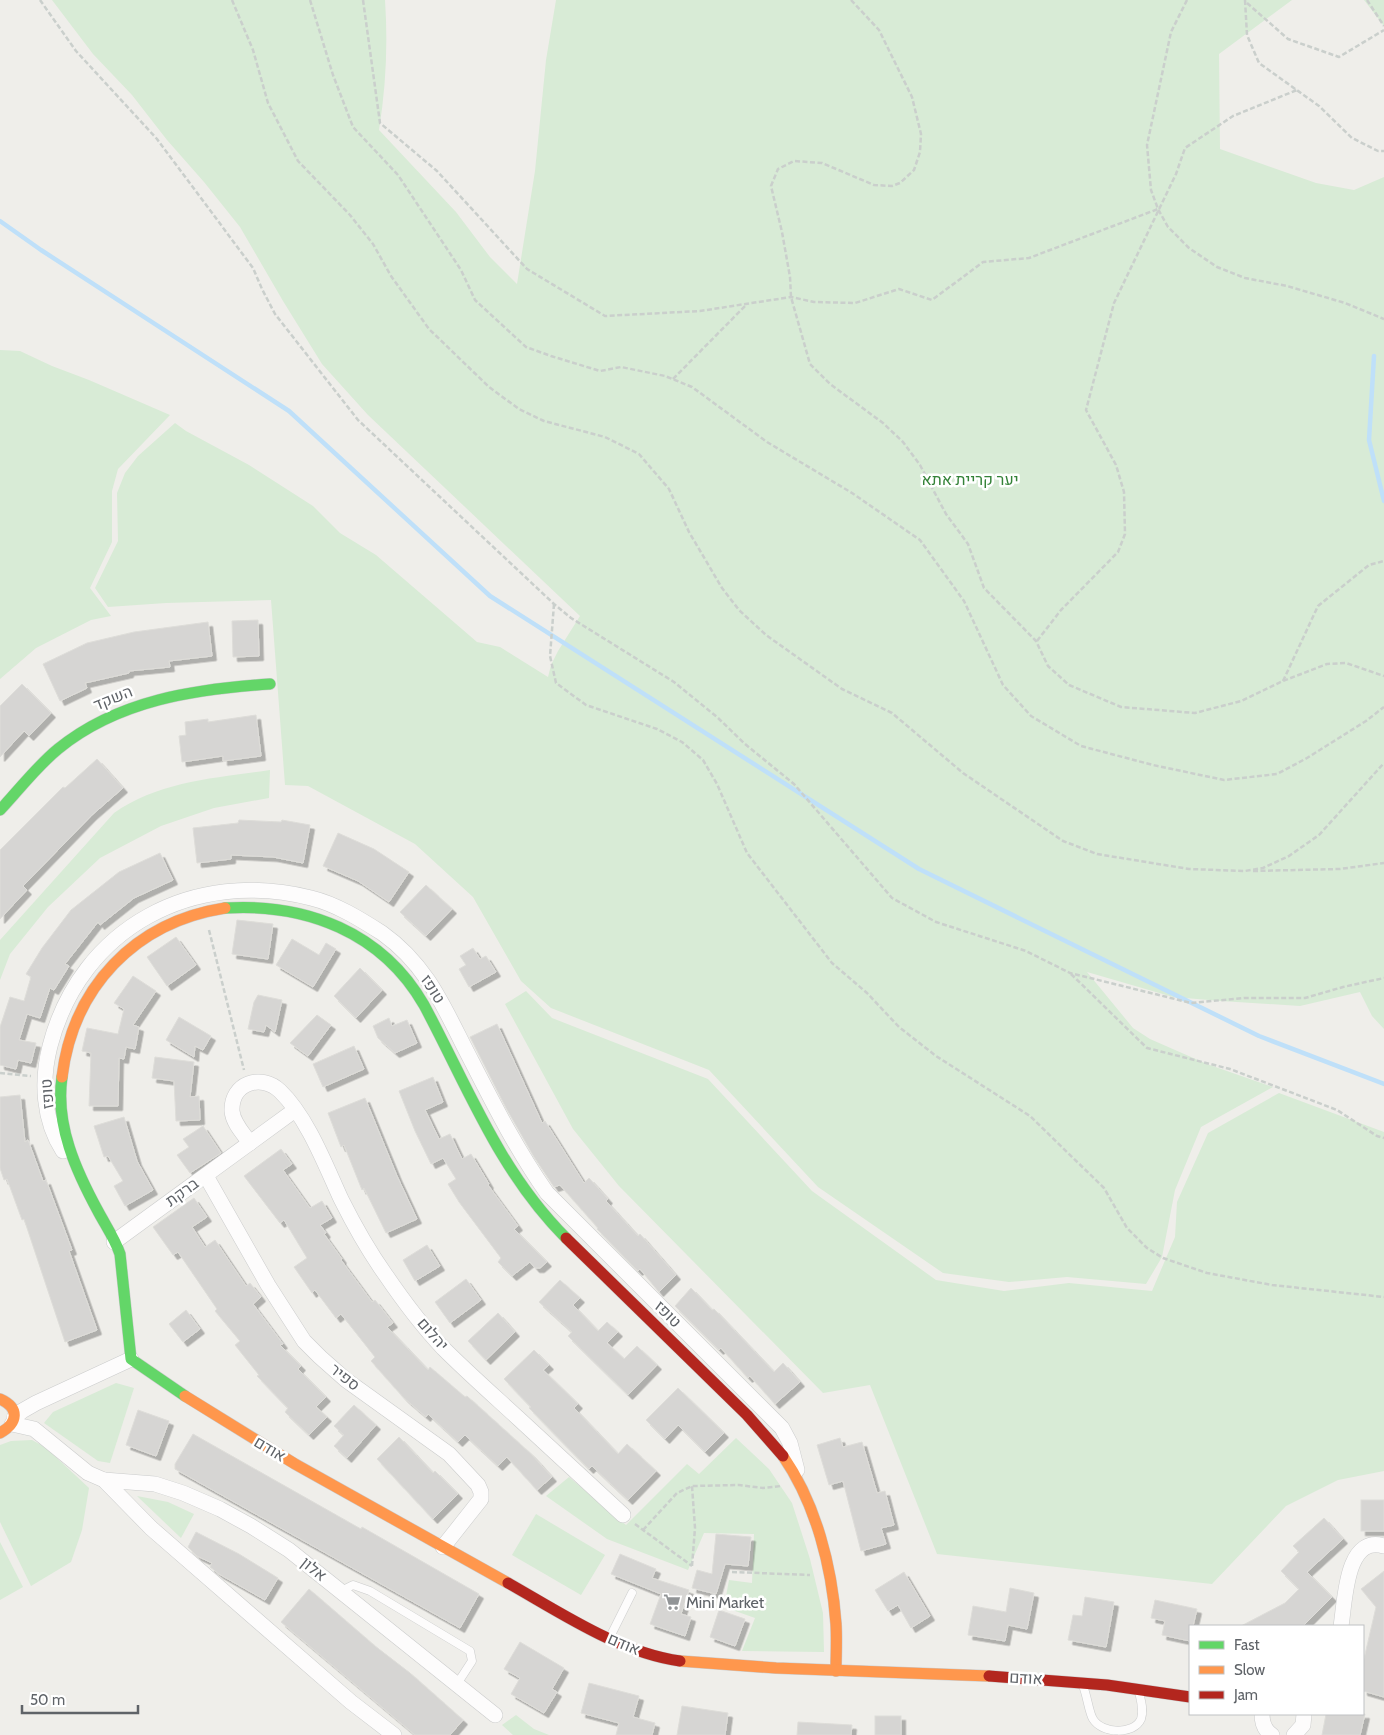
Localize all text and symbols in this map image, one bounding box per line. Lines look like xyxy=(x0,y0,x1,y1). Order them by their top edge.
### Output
park label: יער קריית אתא xyxy=(921,470,1019,489)
street label: השקד xyxy=(91,682,135,714)
street label: טופז xyxy=(417,971,449,1007)
street label: טופז xyxy=(36,1078,58,1110)
street label: ברקת xyxy=(162,1173,203,1210)
street label: טופז xyxy=(651,1297,685,1331)
street label: יהלום xyxy=(414,1314,452,1354)
street label: ספיר xyxy=(326,1359,364,1395)
street label: אודם xyxy=(251,1432,289,1466)
street label: אלון xyxy=(297,1553,331,1585)
supermarket icon: Mini Market xyxy=(662,1592,682,1612)
place label: Mini Market xyxy=(686,1593,765,1612)
legend xyxy=(1189,1625,1364,1715)
street label: אודם xyxy=(605,1629,643,1659)
text: Fast xyxy=(1234,1636,1259,1654)
text: Slow xyxy=(1234,1661,1265,1679)
street label: אודם xyxy=(1009,1668,1043,1688)
scale bar xyxy=(22,1682,139,1714)
text: Jam xyxy=(1233,1686,1258,1704)
text: 50 m xyxy=(30,1691,65,1709)

